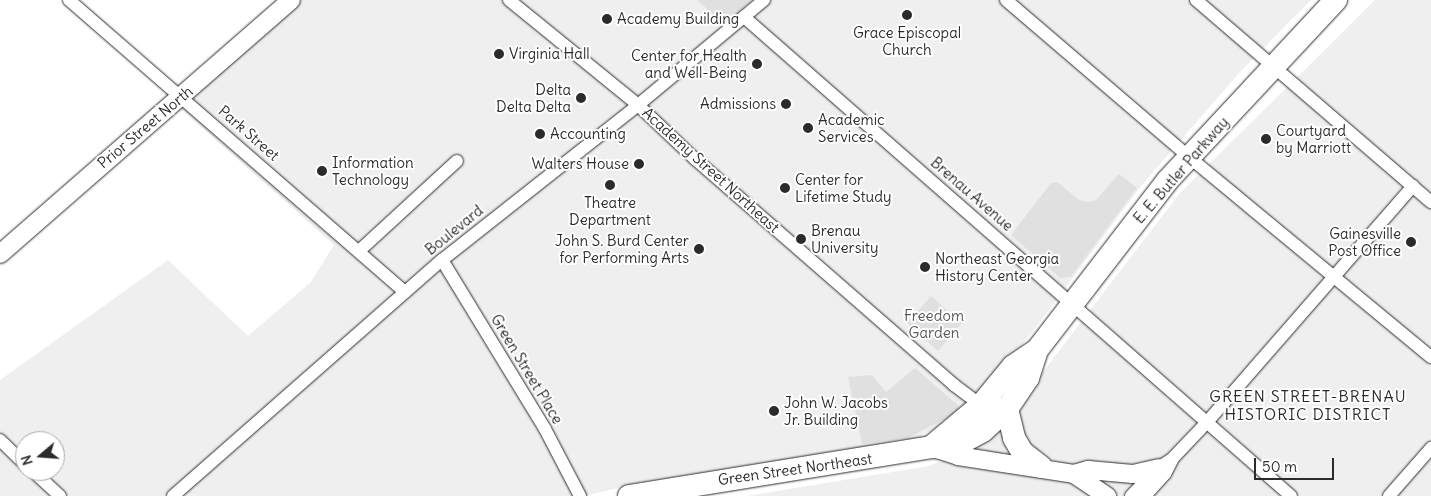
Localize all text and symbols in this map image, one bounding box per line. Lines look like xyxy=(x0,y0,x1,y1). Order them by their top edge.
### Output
marker: Grace Episcopal Church xyxy=(901,9,913,21)
place label: Academy Building xyxy=(617,10,739,28)
marker: Academy Building xyxy=(601,13,613,25)
place label: Grace Episcopal Church xyxy=(853,23,961,58)
place label: Virginia Hall xyxy=(509,45,590,63)
place label: Center for Health and Well-Being xyxy=(631,46,747,81)
marker: Virginia Hall xyxy=(493,48,505,60)
marker: Center for Health and Well-Being xyxy=(751,58,763,70)
place label: Delta Delta Delta xyxy=(496,80,571,115)
street label: Prior Street North xyxy=(94,82,196,172)
marker: Delta Delta Delta xyxy=(575,92,587,104)
place label: Admissions xyxy=(700,95,776,113)
marker: Admissions xyxy=(780,98,792,110)
street label: Park Street xyxy=(215,102,283,164)
street label: Academy Street Northeast xyxy=(639,104,783,236)
place label: Academic Services xyxy=(818,110,885,145)
street label: E. E. Butler Parkway xyxy=(1130,113,1232,227)
place label: Courtyard by Marriott xyxy=(1276,121,1351,156)
marker: Academic Services xyxy=(802,122,814,134)
place label: Accounting xyxy=(550,125,626,143)
marker: Accounting xyxy=(534,128,546,140)
marker: Courtyard by Marriott xyxy=(1260,133,1272,145)
place label: Information Technology xyxy=(332,153,414,188)
street label: Brenau Avenue xyxy=(927,153,1017,235)
place label: Walters House xyxy=(532,155,629,173)
marker: Walters House xyxy=(633,158,645,170)
marker: Information Technology xyxy=(316,165,328,177)
place label: Center for Lifetime Study xyxy=(795,170,892,205)
marker: Theatre Department xyxy=(604,179,616,191)
marker: Center for Lifetime Study xyxy=(779,182,791,194)
place label: Theatre Department xyxy=(569,193,651,228)
street label: Boulevard xyxy=(422,201,486,259)
place label: Brenau University xyxy=(811,221,878,256)
place label: Gainesville Post Office xyxy=(1328,224,1401,259)
place label: John S. Burd Center for Performing Arts xyxy=(555,231,689,266)
marker: Brenau University xyxy=(795,233,807,245)
marker: Gainesville Post Office xyxy=(1405,236,1417,248)
marker: John S. Burd Center for Performing Arts xyxy=(693,243,705,255)
place label: Northeast Georgia History Center xyxy=(935,249,1059,284)
marker: Northeast Georgia History Center xyxy=(919,261,931,273)
park label: Freedom Garden xyxy=(904,306,964,341)
street label: Green Street Place xyxy=(487,311,567,427)
district label: GREEN STREET-BRENAU HISTORIC DISTRICT xyxy=(1207,386,1409,424)
place label: John W. Jacobs Jr. Building xyxy=(784,393,888,428)
marker: John W. Jacobs Jr. Building xyxy=(768,405,780,417)
north arrow xyxy=(15,431,65,481)
scale bar xyxy=(1256,448,1336,480)
street label: Green Street Northeast xyxy=(717,449,873,489)
text: N xyxy=(17,453,37,468)
text: 50 m xyxy=(1262,457,1297,476)

